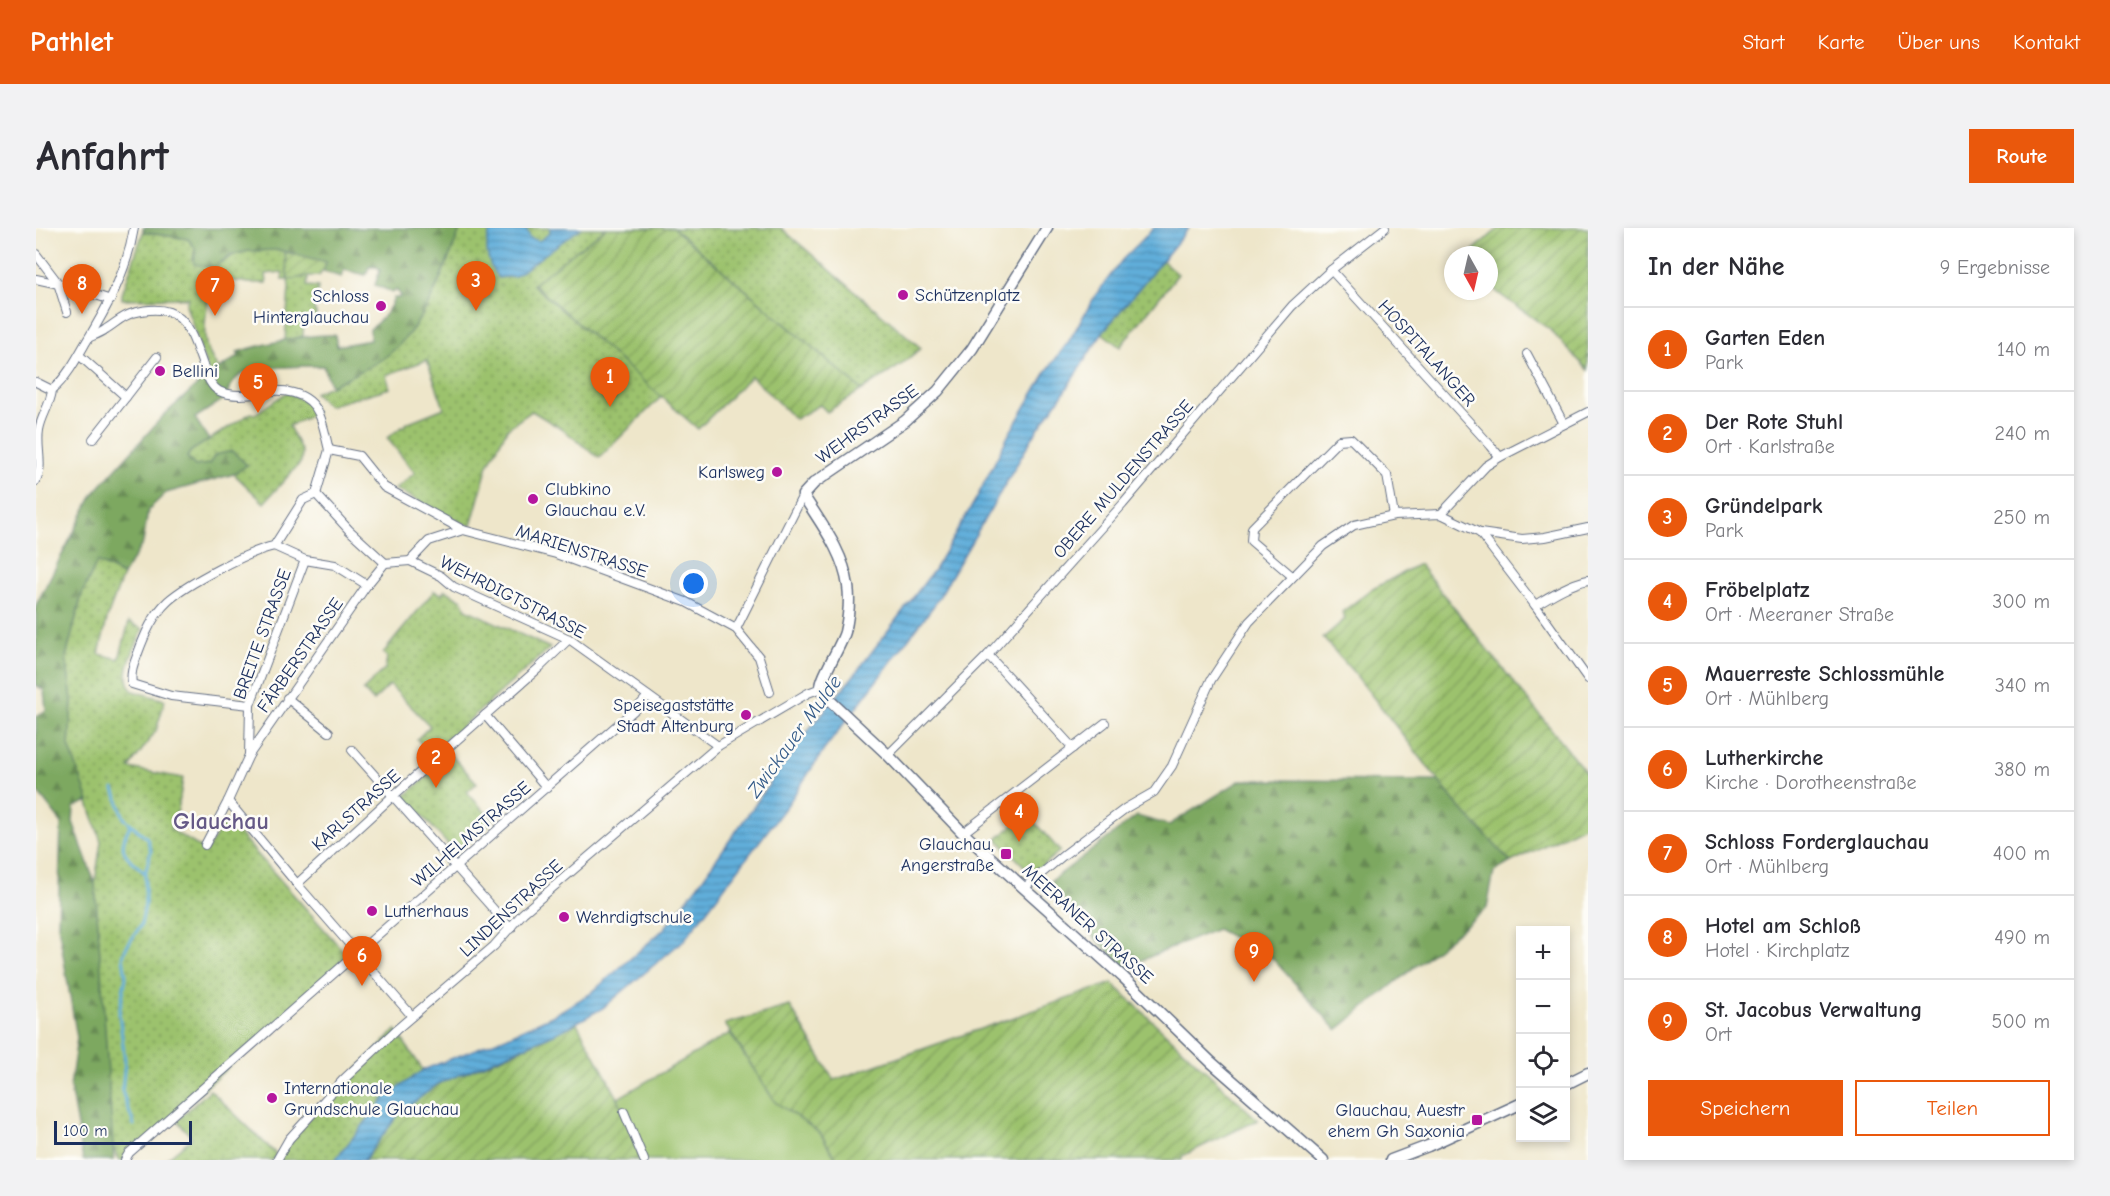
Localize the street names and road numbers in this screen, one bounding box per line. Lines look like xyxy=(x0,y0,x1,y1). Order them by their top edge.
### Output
street label: HOSPITALANGER xyxy=(1373,296,1480,411)
street label: WEHRSTRASSE xyxy=(812,380,923,469)
street label: OBERE MULDENSTRASSE xyxy=(1049,396,1198,563)
street label: MARIENSTRASSE xyxy=(513,520,650,583)
street label: WEHRDIGTSTRASSE xyxy=(436,552,589,643)
street label: BREITE STRASSE xyxy=(229,566,296,702)
street label: FÄRBERSTRASSE xyxy=(253,594,348,717)
street label: KARLSTRASSE xyxy=(308,765,405,855)
street label: WILHELMSTRASSE xyxy=(408,777,535,892)
street label: LINDENSTRASSE xyxy=(455,855,567,961)
street label: MEERANER STRASSE xyxy=(1018,860,1157,989)

